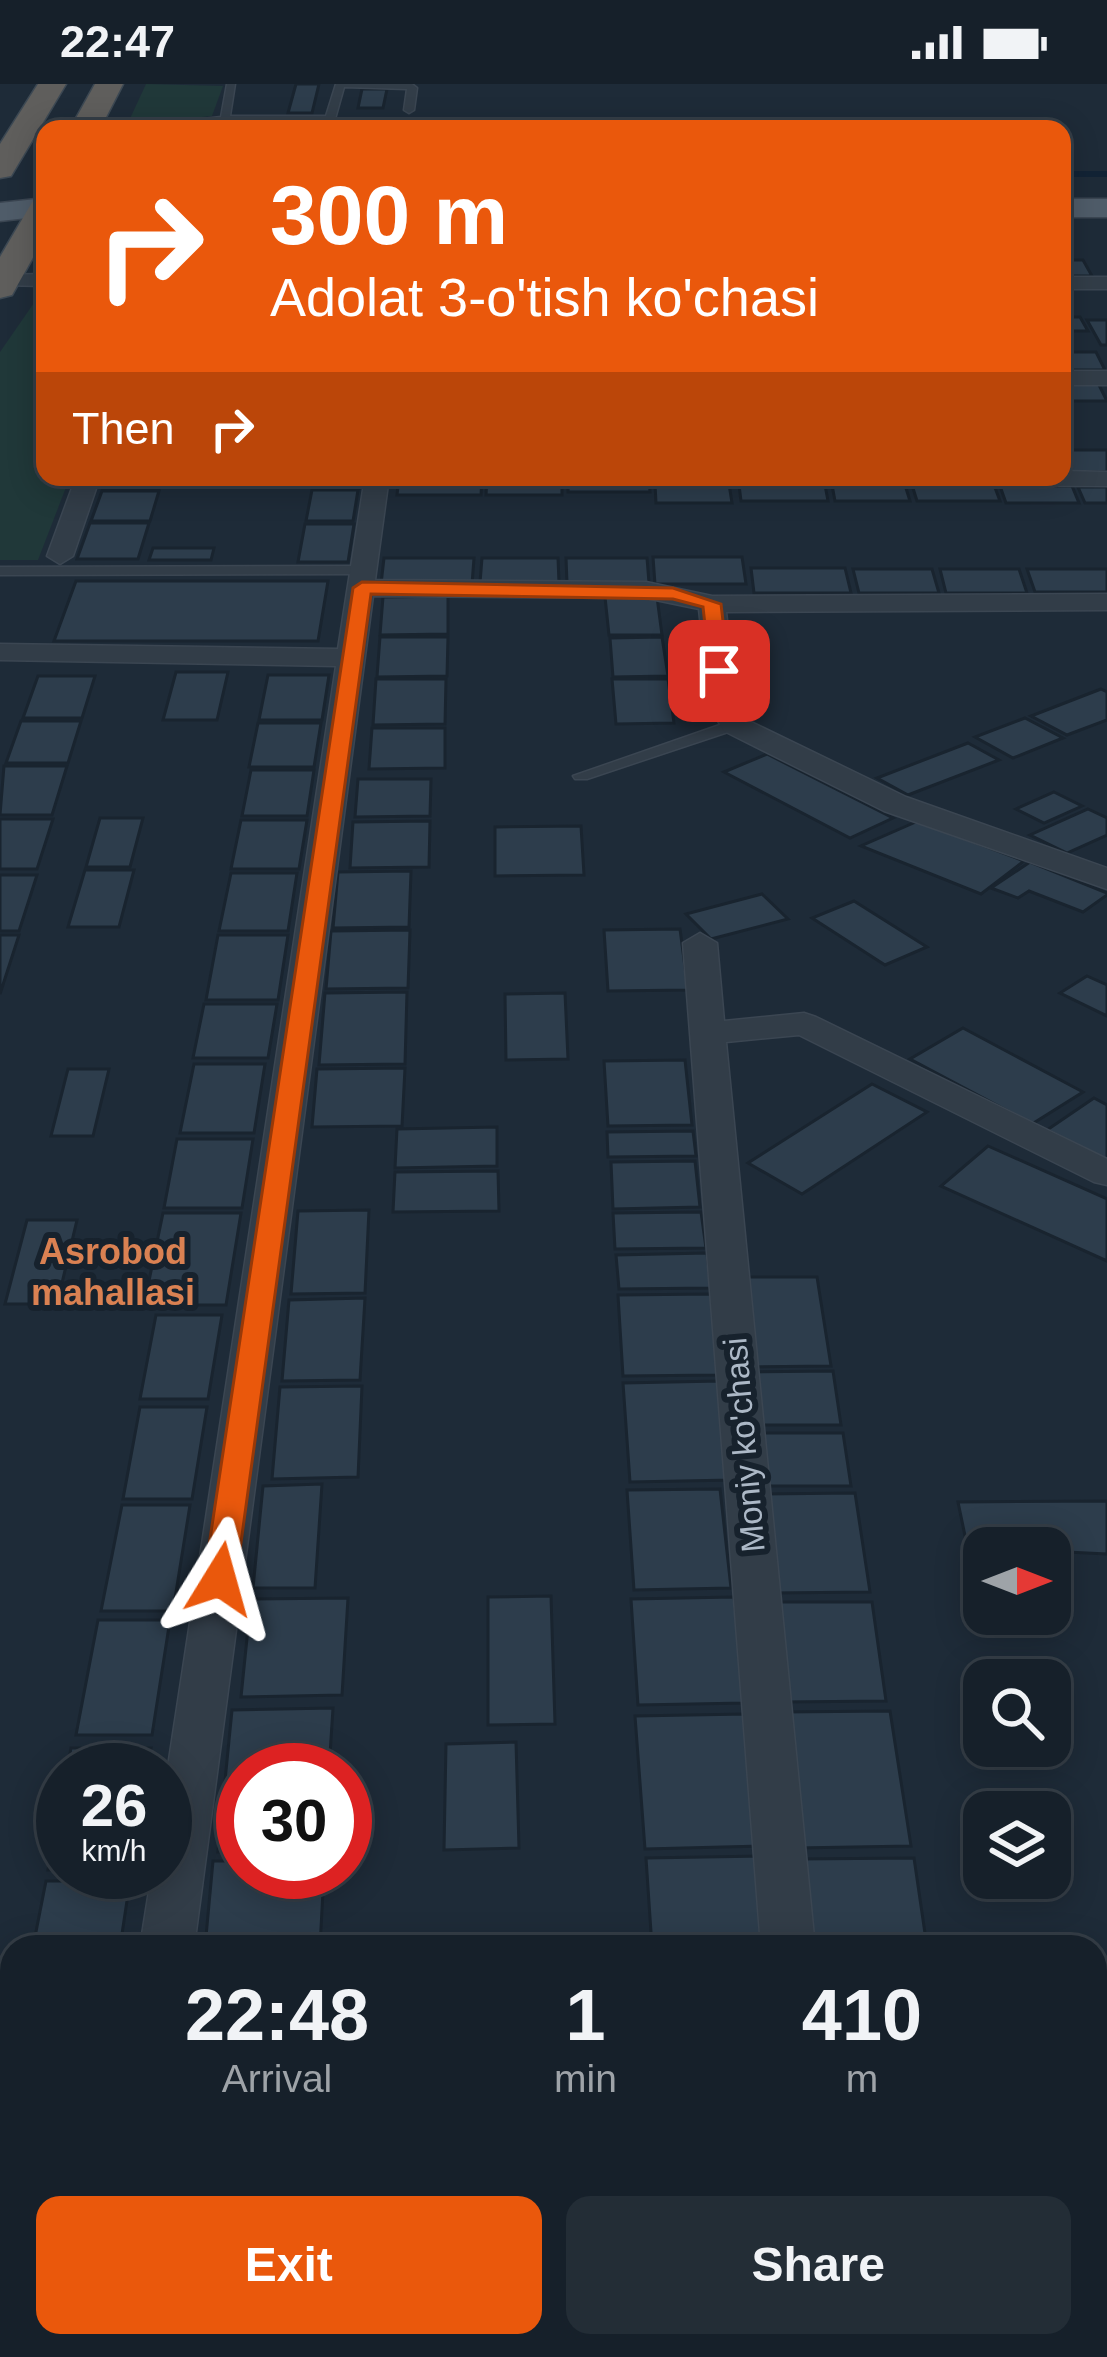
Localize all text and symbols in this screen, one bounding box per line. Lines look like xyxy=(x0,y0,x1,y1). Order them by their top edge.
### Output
text: 22:47 xyxy=(60,16,175,67)
icon: right xyxy=(72,168,228,324)
text: 300 m xyxy=(270,168,508,262)
text: Adolat 3-o'tish ko'chasi xyxy=(270,267,819,327)
icon: right xyxy=(199,396,265,462)
text: Then xyxy=(72,403,175,454)
pin xyxy=(668,620,770,722)
icon: arrive xyxy=(686,638,752,704)
district label: Asrobod mahallasi xyxy=(31,1231,195,1313)
street label: Moniy ko'chasi xyxy=(716,1336,772,1554)
position arrow xyxy=(157,1516,283,1642)
north arrow xyxy=(963,1527,1071,1635)
map controls xyxy=(963,1527,1071,1899)
button: search xyxy=(963,1659,1071,1767)
speed limit sign: 30 xyxy=(216,1743,372,1899)
text: 26 xyxy=(81,1772,147,1839)
button: layers xyxy=(963,1791,1071,1899)
text: km/h xyxy=(81,1834,147,1867)
text: 22:48 xyxy=(185,1975,369,2055)
text: 1 xyxy=(565,1975,606,2055)
text: 410 xyxy=(802,1975,922,2055)
text: Arrival xyxy=(222,2057,332,2100)
text: min xyxy=(554,2057,617,2100)
text: m xyxy=(846,2057,878,2100)
button: Exit xyxy=(36,2196,542,2334)
button: Share xyxy=(566,2196,1071,2334)

